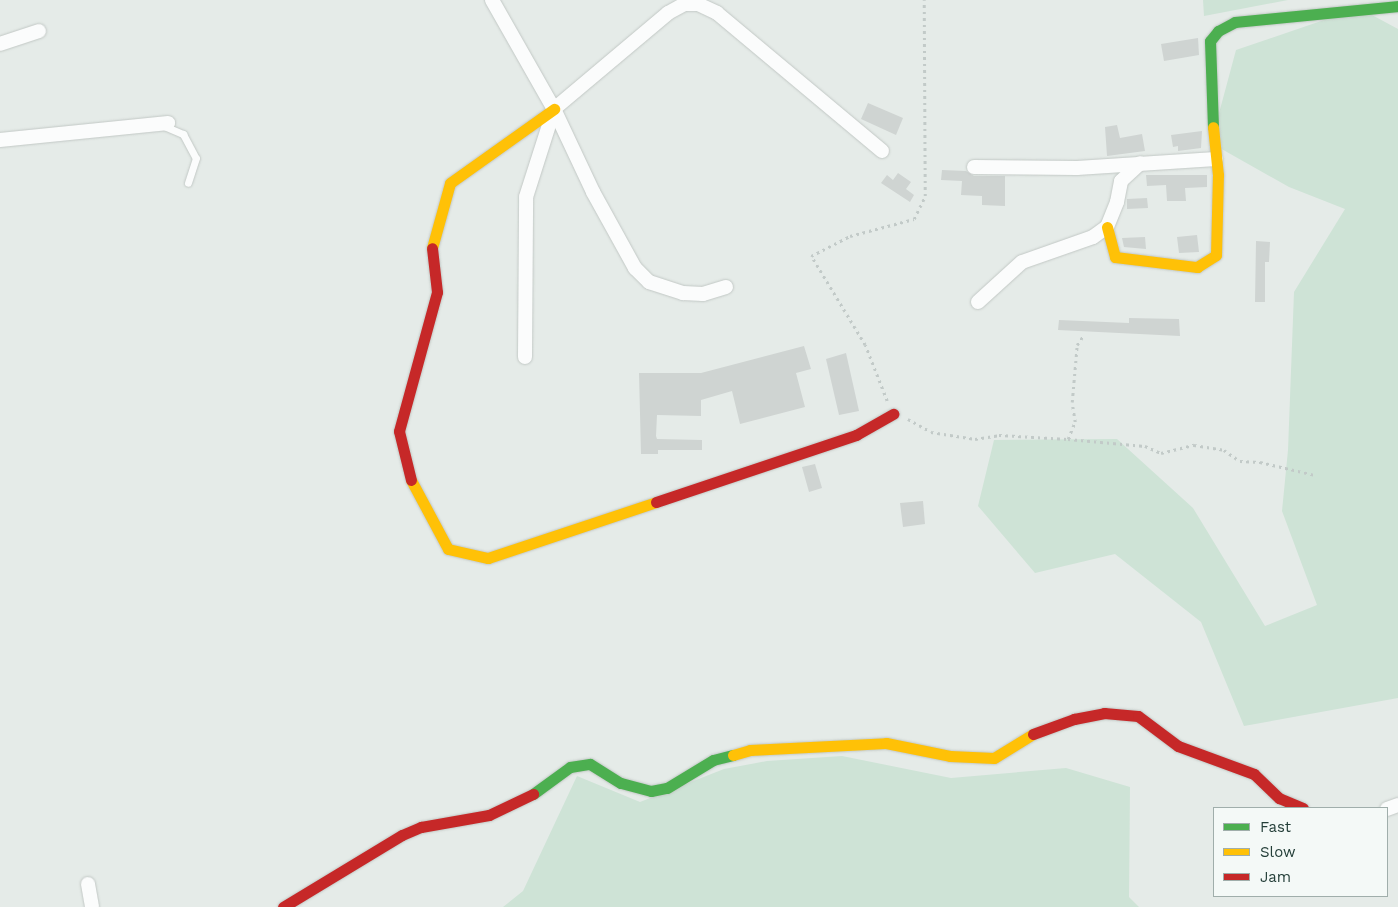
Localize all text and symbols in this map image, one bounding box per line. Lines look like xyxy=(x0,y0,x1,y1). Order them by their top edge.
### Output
legend xyxy=(1213,807,1388,897)
text: Fast xyxy=(1260,818,1291,836)
text: Slow xyxy=(1260,843,1296,861)
text: Jam xyxy=(1260,868,1291,886)

